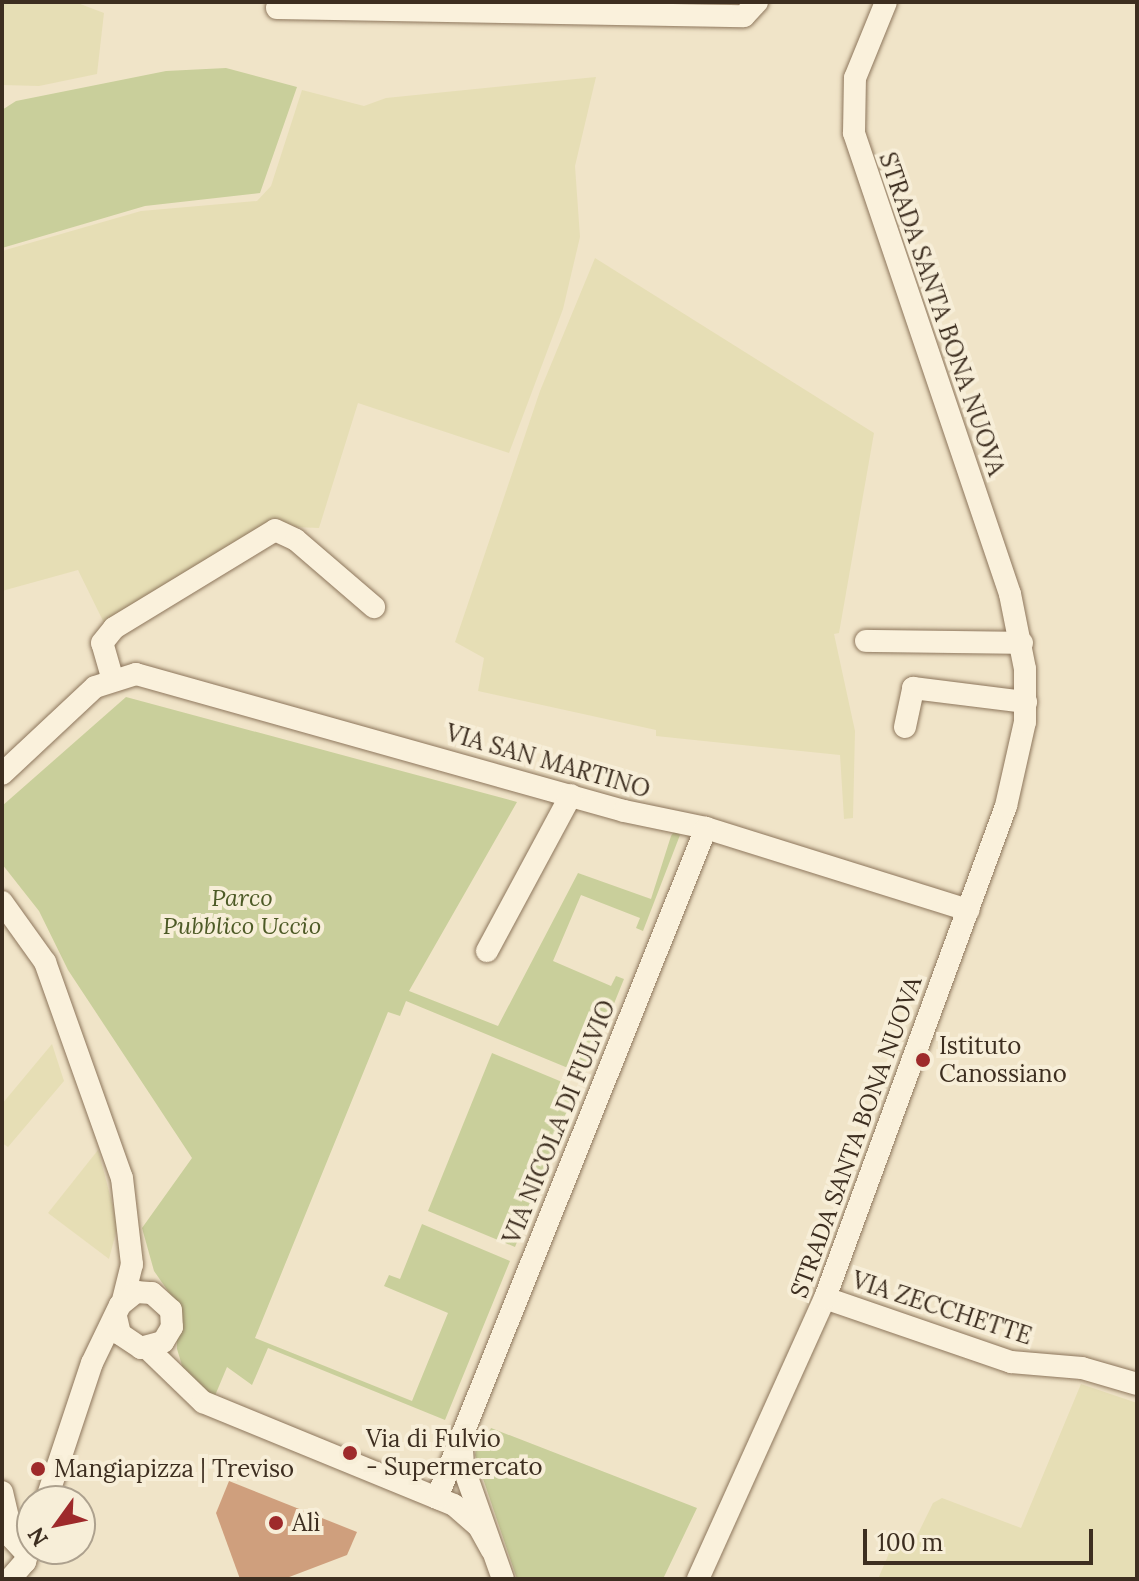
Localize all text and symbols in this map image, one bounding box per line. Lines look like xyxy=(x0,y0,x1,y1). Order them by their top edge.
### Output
street label: STRADA SANTA BONA NUOVA xyxy=(873,149,1011,479)
street label: VIA SAN MARTINO xyxy=(443,718,653,804)
park label: Parco Pubblico Uccio xyxy=(163,884,321,940)
street label: STRADA SANTA BONA NUOVA xyxy=(784,972,928,1302)
street label: VIA NICOLA DI FULVIO xyxy=(497,996,621,1248)
place label: Istituto Canossiano xyxy=(939,1032,1067,1088)
marker: Istituto Canossiano xyxy=(914,1051,932,1069)
street label: VIA ZECCHETTE xyxy=(848,1265,1036,1351)
place label: Via di Fulvio - Supermercato xyxy=(366,1425,543,1481)
marker: Via di Fulvio - Supermercato xyxy=(341,1444,359,1462)
place label: Mangiapizza | Treviso xyxy=(54,1455,294,1483)
marker: Mangiapizza | Treviso xyxy=(29,1460,47,1478)
north arrow xyxy=(16,1485,96,1565)
place label: Alì xyxy=(292,1509,320,1537)
scale bar xyxy=(867,1513,1097,1563)
marker: Alì xyxy=(267,1514,285,1532)
text: N xyxy=(21,1522,54,1552)
text: 100 m xyxy=(877,1527,943,1558)

